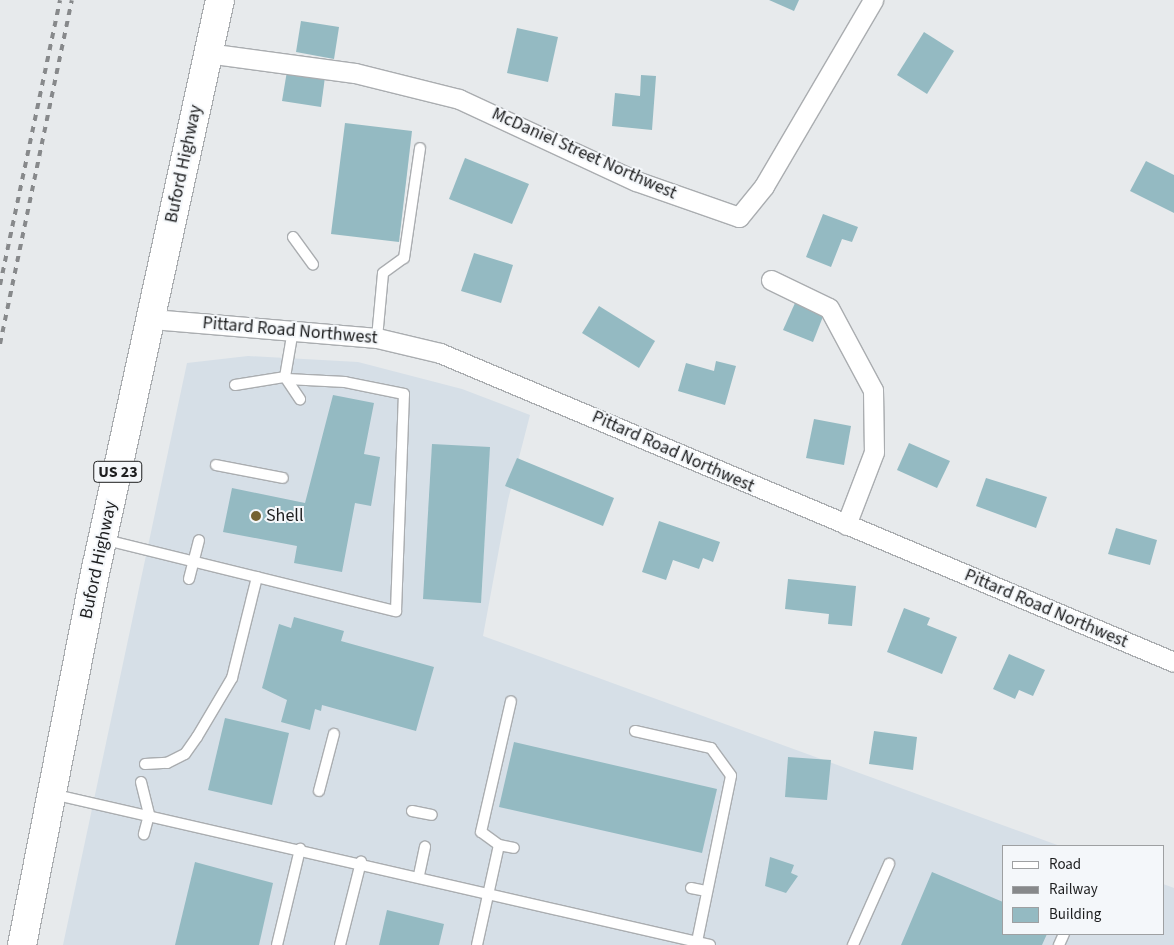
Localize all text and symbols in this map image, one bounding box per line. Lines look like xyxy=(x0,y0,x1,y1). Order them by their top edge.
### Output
street label: Buford Highway xyxy=(161,103,207,225)
street label: McDaniel Street Northwest xyxy=(488,103,680,205)
street label: Pittard Road Northwest xyxy=(202,313,378,349)
street label: Pittard Road Northwest xyxy=(588,406,758,498)
road number: US 23 xyxy=(93,458,143,486)
street label: Buford Highway xyxy=(76,499,122,621)
place label: Shell xyxy=(266,505,304,527)
marker: Shell xyxy=(250,510,262,522)
street label: Pittard Road Northwest xyxy=(961,565,1131,653)
legend xyxy=(1002,845,1164,935)
text: Road xyxy=(1049,854,1081,875)
text: Railway xyxy=(1049,879,1098,900)
text: Building xyxy=(1049,904,1101,925)

